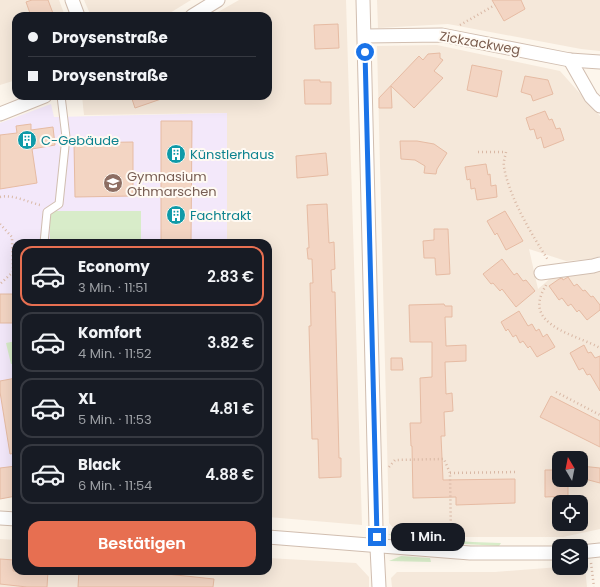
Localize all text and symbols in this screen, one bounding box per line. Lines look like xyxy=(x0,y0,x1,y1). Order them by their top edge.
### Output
text: Droysenstraße xyxy=(52,27,168,48)
street label: Zickzackweg xyxy=(438,27,522,59)
route start xyxy=(356,43,374,61)
text: Droysenstraße xyxy=(52,65,168,86)
building icon: C-Gebäude xyxy=(16,129,38,151)
place label: C-Gebäude xyxy=(41,131,119,150)
building icon: Künstlerhaus xyxy=(165,143,187,165)
place label: Künstlerhaus xyxy=(190,145,274,164)
place label: Gymnasium Othmarschen xyxy=(127,167,217,201)
school or university icon: Gymnasium Othmarschen xyxy=(102,172,124,194)
building icon: Fachtrakt xyxy=(165,204,187,226)
place label: Fachtrakt xyxy=(190,206,252,225)
text: Economy xyxy=(78,256,150,277)
icon: car xyxy=(30,258,66,294)
text: 2.83 € xyxy=(207,266,254,287)
text: 3 Min. · 11:51 xyxy=(78,278,148,297)
text: Komfort xyxy=(78,322,141,343)
icon: car xyxy=(30,324,66,360)
text: 3.82 € xyxy=(207,332,254,353)
text: 4 Min. · 11:52 xyxy=(78,344,152,363)
text: XL xyxy=(78,388,96,409)
icon: car xyxy=(30,390,66,426)
text: 4.81 € xyxy=(210,398,254,419)
text: 5 Min. · 11:53 xyxy=(78,410,152,429)
north arrow xyxy=(552,451,588,487)
map controls xyxy=(552,451,588,575)
text: Black xyxy=(78,454,121,475)
icon: car xyxy=(30,456,66,492)
text: 4.88 € xyxy=(205,464,254,485)
text: 6 Min. · 11:54 xyxy=(78,476,152,495)
button: locate xyxy=(552,495,588,531)
button: Bestätigen xyxy=(28,521,256,567)
callout: 1 Min. xyxy=(391,523,465,551)
text: 1 Min. xyxy=(410,527,446,546)
route end xyxy=(368,528,386,546)
button: layers xyxy=(552,539,588,575)

